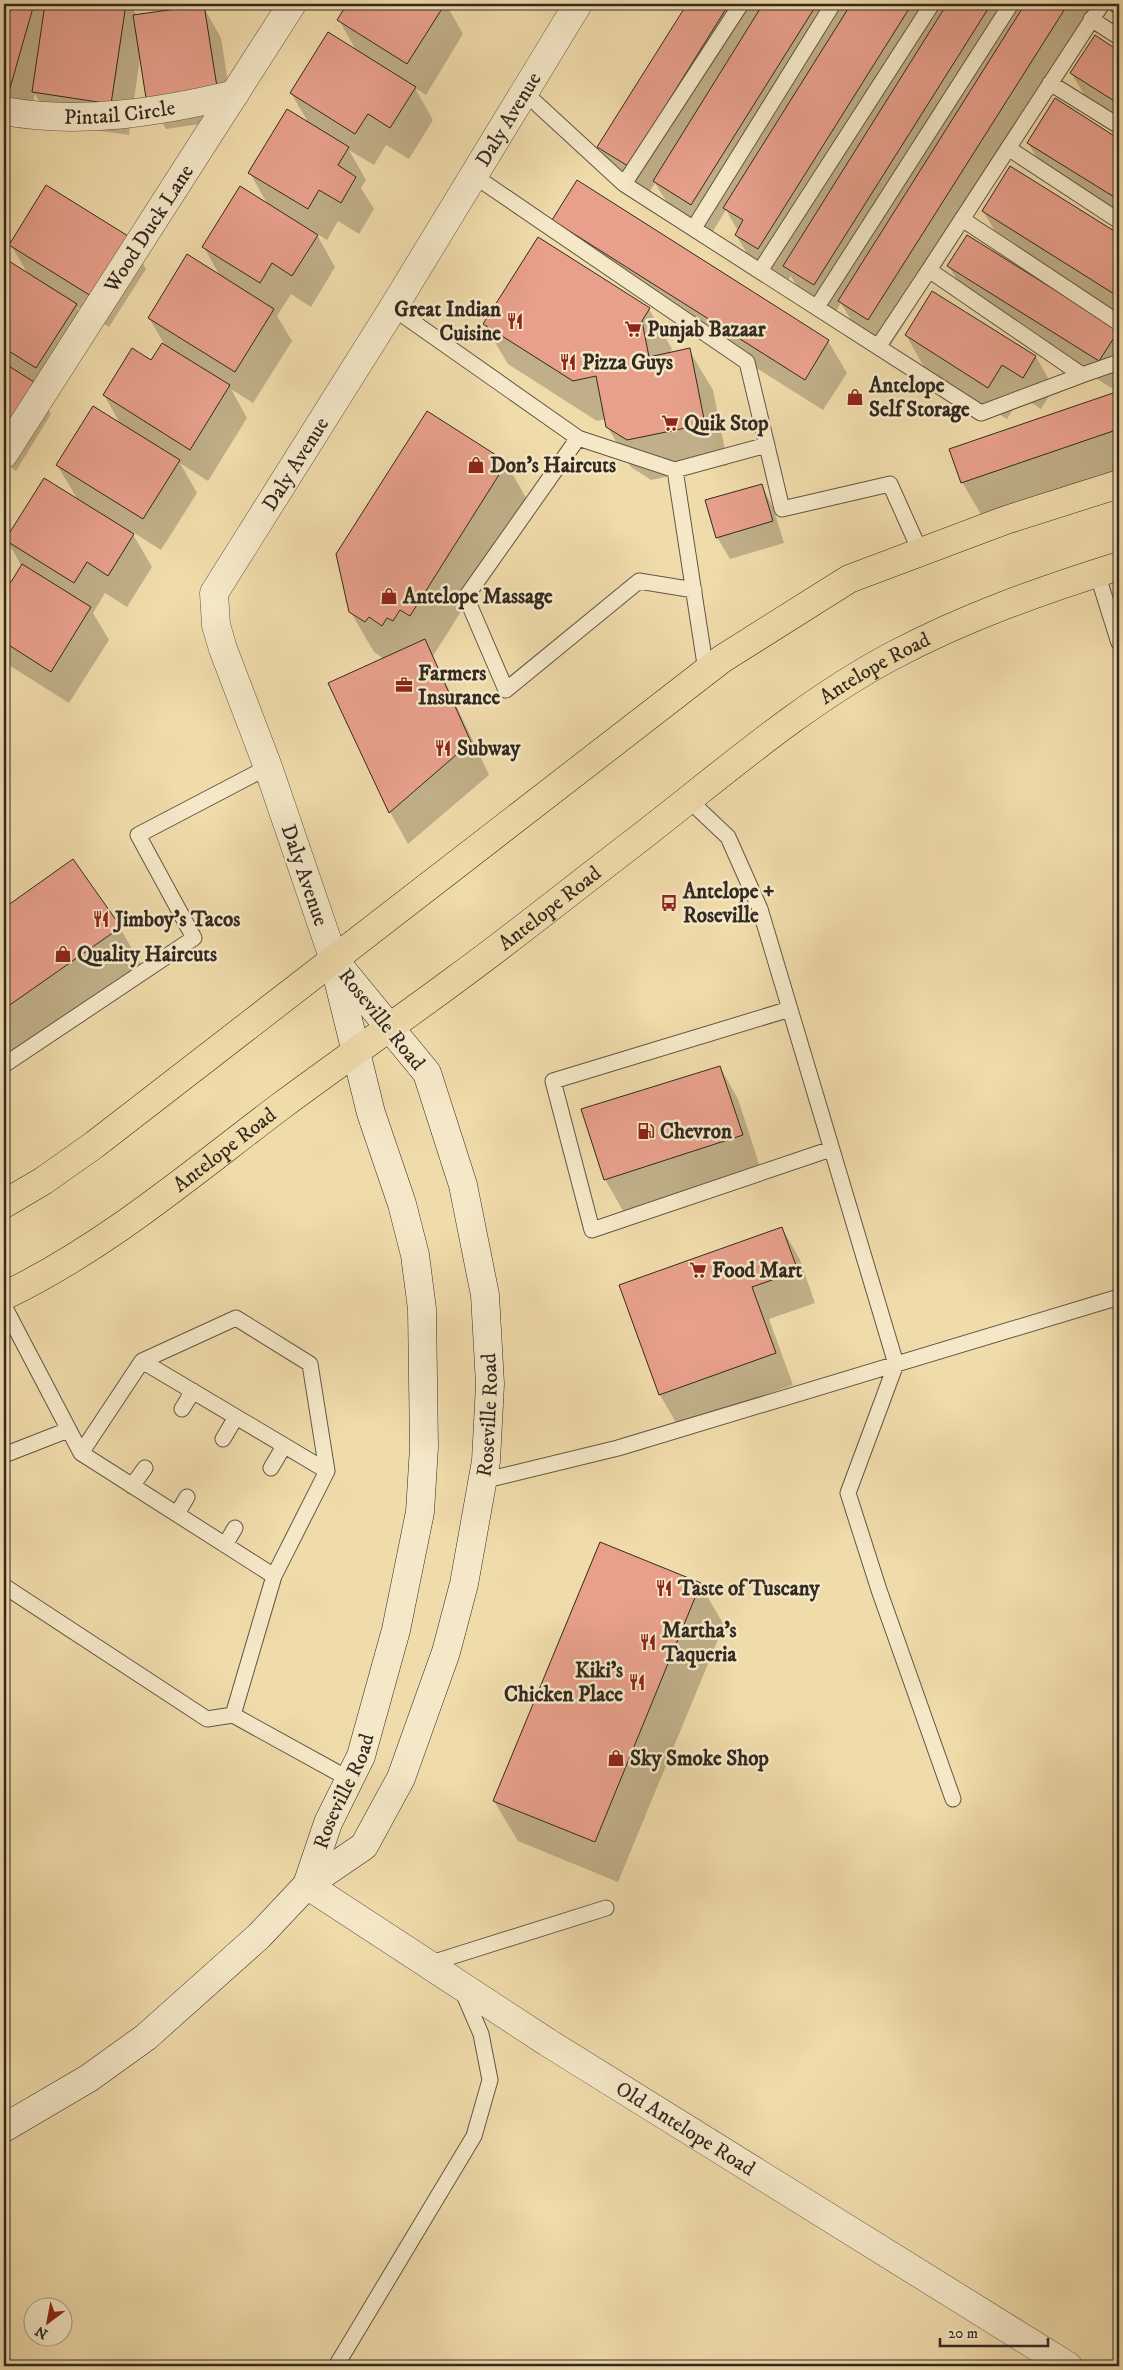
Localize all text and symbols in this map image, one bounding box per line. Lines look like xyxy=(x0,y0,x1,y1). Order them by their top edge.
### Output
street label: Daly Avenue xyxy=(470,67,548,172)
street label: Pintail Circle xyxy=(64,95,177,131)
street label: Wood Duck Lane xyxy=(98,160,200,299)
place label: Great Indian Cuisine xyxy=(394,297,502,347)
restaurant icon: Great Indian Cuisine xyxy=(505,311,525,331)
place label: Punjab Bazaar xyxy=(647,317,767,344)
supermarket icon: Punjab Bazaar xyxy=(623,319,643,339)
place label: Pizza Guys xyxy=(582,350,673,376)
restaurant icon: Pizza Guys xyxy=(558,352,578,372)
place label: Antelope Self Storage xyxy=(868,373,970,423)
shop icon: Antelope Self Storage xyxy=(845,387,865,407)
place label: Quik Stop xyxy=(684,411,769,437)
street label: Daly Avenue xyxy=(257,412,335,516)
supermarket icon: Quik Stop xyxy=(660,413,680,433)
place label: Don's Haircuts xyxy=(490,453,616,479)
shop icon: Don's Haircuts xyxy=(466,455,486,475)
place label: Antelope Massage xyxy=(402,584,553,610)
shop icon: Antelope Massage xyxy=(379,586,399,606)
street label: Antelope Road xyxy=(815,627,935,710)
place label: Farmers Insurance xyxy=(418,661,500,711)
office icon: Farmers Insurance xyxy=(394,675,414,695)
place label: Subway xyxy=(457,736,521,762)
restaurant icon: Subway xyxy=(433,738,453,758)
street label: Daly Avenue xyxy=(275,821,334,930)
street label: Antelope Road xyxy=(493,860,607,957)
place label: Antelope + Roseville xyxy=(682,879,775,929)
bus stop icon: Antelope + Roseville xyxy=(659,893,679,913)
place label: Jimboy's Tacos xyxy=(113,907,240,933)
restaurant icon: Jimboy's Tacos xyxy=(91,909,111,929)
place label: Quality Haircuts xyxy=(77,942,217,968)
shop icon: Quality Haircuts xyxy=(53,944,73,964)
street label: Roseville Road xyxy=(332,963,431,1076)
street label: Antelope Road xyxy=(168,1102,282,1198)
place label: Chevron xyxy=(660,1119,733,1145)
fuel station icon: Chevron xyxy=(636,1121,656,1141)
place label: Food Mart xyxy=(712,1258,803,1284)
supermarket icon: Food Mart xyxy=(688,1260,708,1280)
street label: Roseville Road xyxy=(471,1352,504,1479)
place label: Taste of Tuscany xyxy=(677,1576,821,1602)
restaurant icon: Taste of Tuscany xyxy=(654,1578,674,1598)
place label: Martha's Taqueria xyxy=(661,1618,737,1668)
restaurant icon: Martha's Taqueria xyxy=(638,1632,658,1652)
place label: Kiki's Chicken Place xyxy=(504,1658,623,1708)
restaurant icon: Kiki's Chicken Place xyxy=(627,1672,647,1692)
street label: Roseville Road xyxy=(308,1730,381,1852)
place label: Sky Smoke Shop xyxy=(630,1746,769,1772)
shop icon: Sky Smoke Shop xyxy=(606,1748,626,1768)
street label: Old Antelope Road xyxy=(611,2076,760,2182)
north arrow xyxy=(22,2298,72,2348)
scale bar xyxy=(940,2315,1048,2347)
text: N xyxy=(32,2321,51,2343)
text: 20 m xyxy=(948,2324,978,2343)

